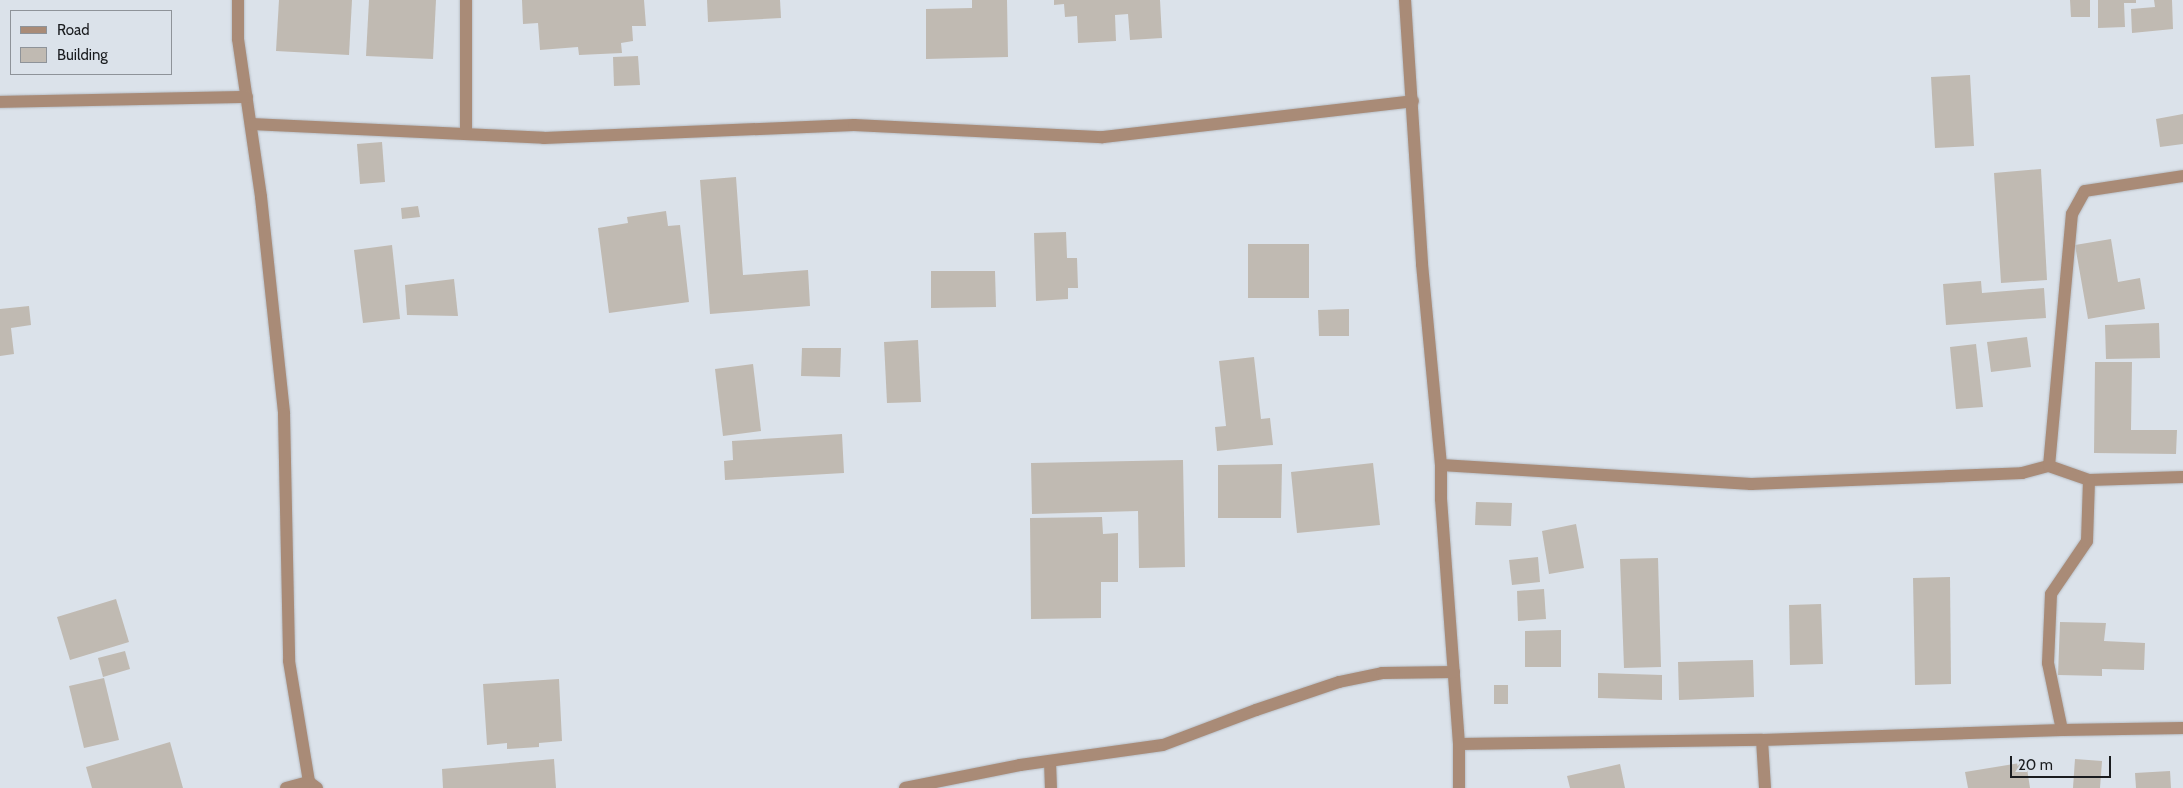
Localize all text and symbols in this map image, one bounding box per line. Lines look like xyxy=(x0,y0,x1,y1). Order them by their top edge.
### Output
legend xyxy=(10,10,172,75)
text: Road xyxy=(57,21,90,39)
text: Building xyxy=(57,46,108,64)
scale bar xyxy=(2013,746,2114,778)
text: 20 m xyxy=(2018,756,2053,774)

